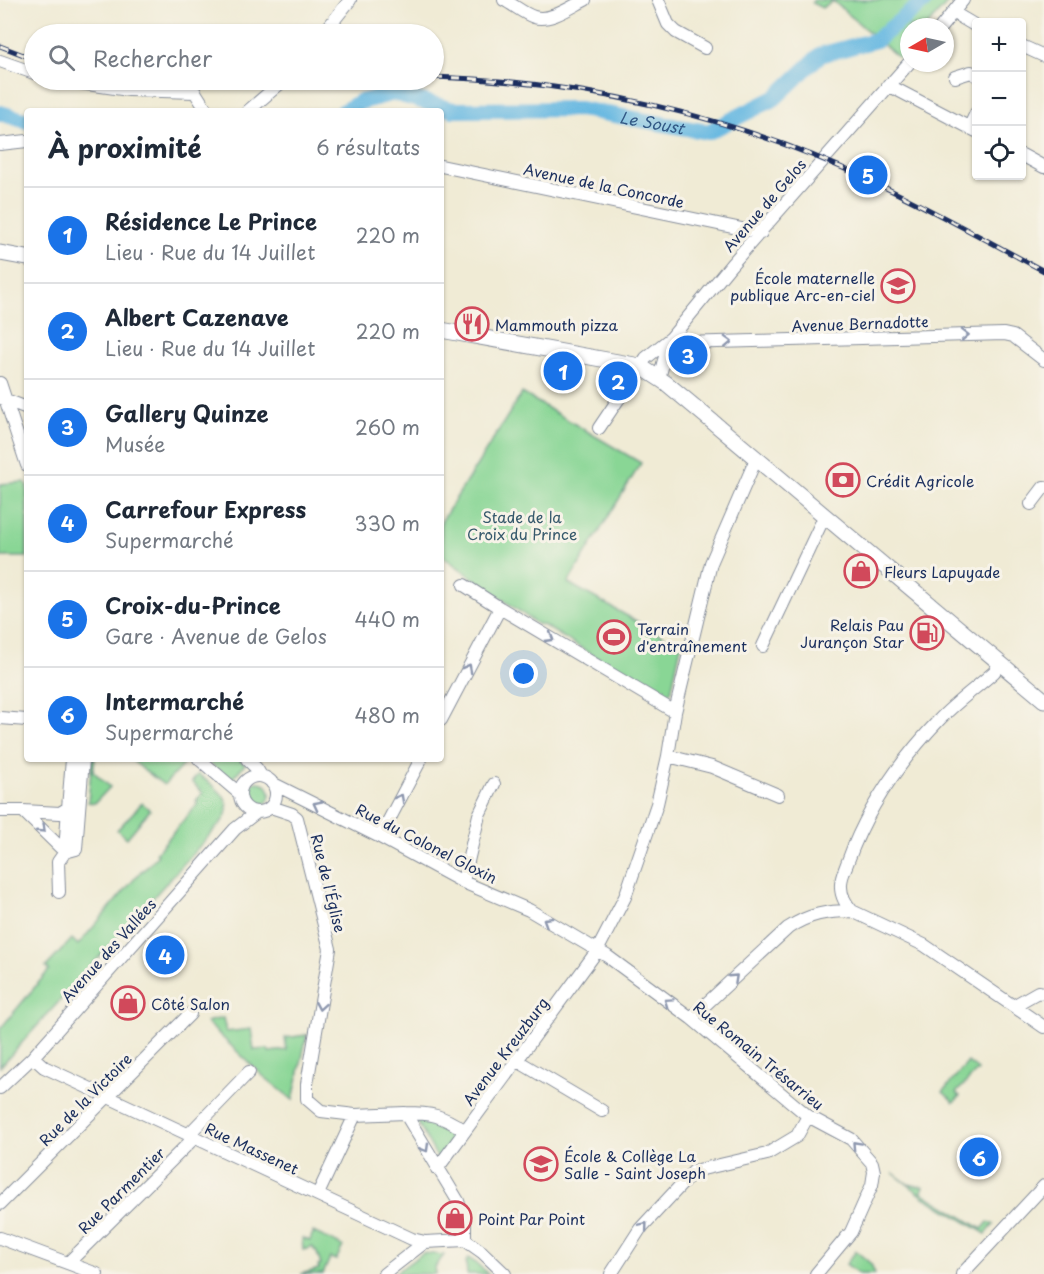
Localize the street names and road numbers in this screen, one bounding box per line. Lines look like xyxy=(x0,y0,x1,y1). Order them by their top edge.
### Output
street label: Avenue de Gelos xyxy=(717,153,811,257)
street label: Avenue de la Concorde xyxy=(522,157,686,213)
street label: Avenue Bernadotte xyxy=(791,309,929,337)
street label: Rue du Colonel Gloxin xyxy=(352,797,502,889)
street label: Rue de l'Église xyxy=(306,831,352,935)
street label: Avenue des Vallées xyxy=(55,893,161,1007)
street label: Avenue Kreuzburg xyxy=(457,992,553,1110)
street label: Rue Romain Trésarrieu xyxy=(689,995,829,1115)
street label: Rue de la Victoire xyxy=(33,1047,137,1151)
street label: Rue Massenet xyxy=(201,1116,303,1180)
street label: Rue Parmentier xyxy=(72,1141,170,1239)

